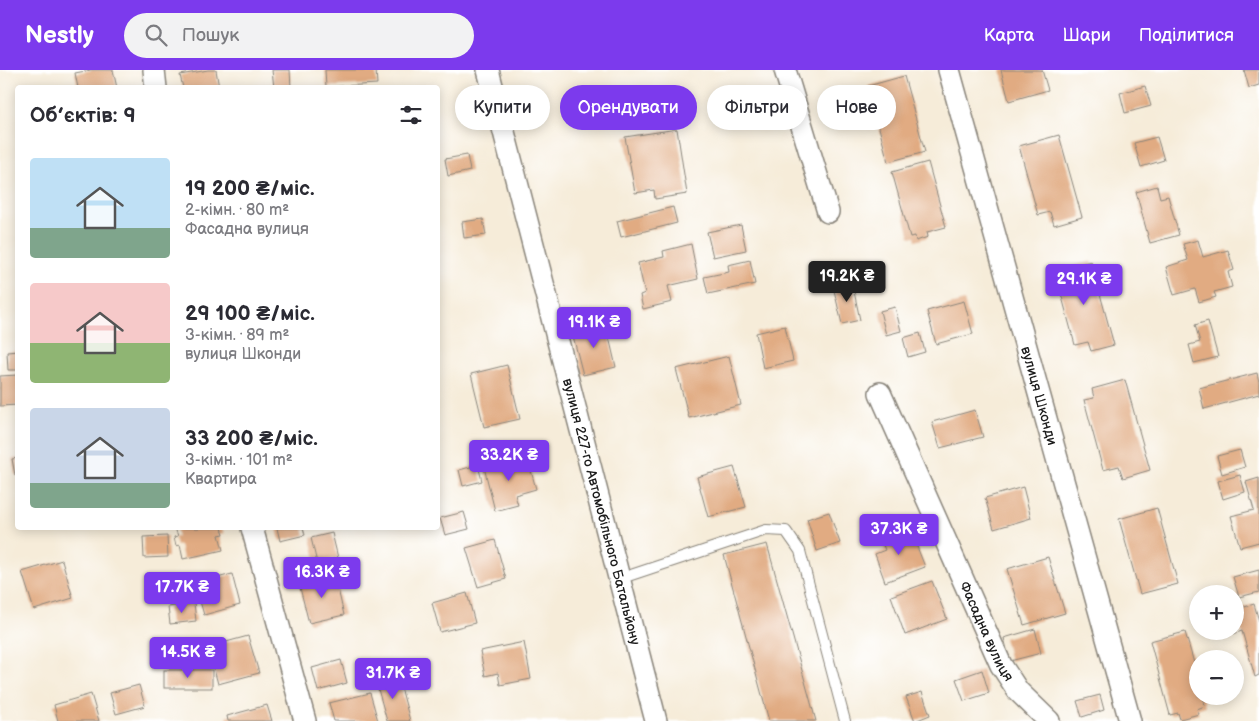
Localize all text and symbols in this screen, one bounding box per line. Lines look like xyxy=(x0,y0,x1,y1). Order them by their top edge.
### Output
search box xyxy=(124,13,474,58)
text: Nestly xyxy=(25,21,94,50)
icon: search xyxy=(142,21,170,49)
text: Пошук xyxy=(182,24,239,47)
text: Карта xyxy=(984,25,1034,46)
text: Шари xyxy=(1062,25,1111,46)
text: Поділитися xyxy=(1139,25,1234,46)
chip: Купити xyxy=(455,85,550,130)
chip: Орендувати xyxy=(560,85,697,130)
chip: Фільтри xyxy=(707,85,807,130)
chip: Нове xyxy=(817,85,896,130)
icon: filters xyxy=(397,101,425,129)
text: Об’єктів: 9 xyxy=(30,103,136,128)
text: 19 200 ₴/міс. xyxy=(185,176,315,201)
icon: home xyxy=(70,178,130,238)
text: 2-кімн. · 80 m² xyxy=(185,201,289,220)
text: Фасадна вулиця xyxy=(185,220,309,239)
pin: 19.2K ₴ xyxy=(801,260,893,303)
pin: 29.1K ₴ xyxy=(1038,264,1130,306)
text: 19.2K ₴ xyxy=(819,267,875,286)
text: 29.1K ₴ xyxy=(1056,270,1112,289)
text: 29 100 ₴/міс. xyxy=(185,301,315,326)
icon: home xyxy=(70,303,130,363)
pin: 19.1K ₴ xyxy=(548,306,640,349)
text: 19.1K ₴ xyxy=(568,313,620,332)
text: 3-кімн. · 89 m² xyxy=(185,326,289,345)
street label: вулиця Шконди xyxy=(1018,344,1061,447)
text: вулиця Шконди xyxy=(185,345,301,364)
street label: вулиця 227-го Автомобільного Батальйону xyxy=(559,376,645,647)
text: 33 200 ₴/міс. xyxy=(185,426,318,451)
icon: home xyxy=(70,428,130,488)
pin: 33.2K ₴ xyxy=(463,440,555,482)
text: 33.2K ₴ xyxy=(480,446,538,465)
text: 3-кімн. · 101 m² xyxy=(185,451,293,470)
text: Квартира xyxy=(185,470,257,489)
pin: 37.3K ₴ xyxy=(853,514,945,556)
text: 37.3K ₴ xyxy=(871,520,927,539)
pin: 16.3K ₴ xyxy=(276,556,368,599)
text: 16.3K ₴ xyxy=(294,563,350,582)
pin: 17.7K ₴ xyxy=(136,572,228,614)
text: 17.7K ₴ xyxy=(155,578,209,597)
street label: Фасадна вулиця xyxy=(956,578,1018,684)
map controls xyxy=(1189,585,1244,705)
button: + xyxy=(1189,585,1244,640)
pin: 14.5K ₴ xyxy=(142,636,234,679)
text: 14.5K ₴ xyxy=(161,643,215,662)
button: − xyxy=(1189,650,1244,705)
pin: 31.7K ₴ xyxy=(347,658,439,700)
text: 31.7K ₴ xyxy=(366,664,420,683)

